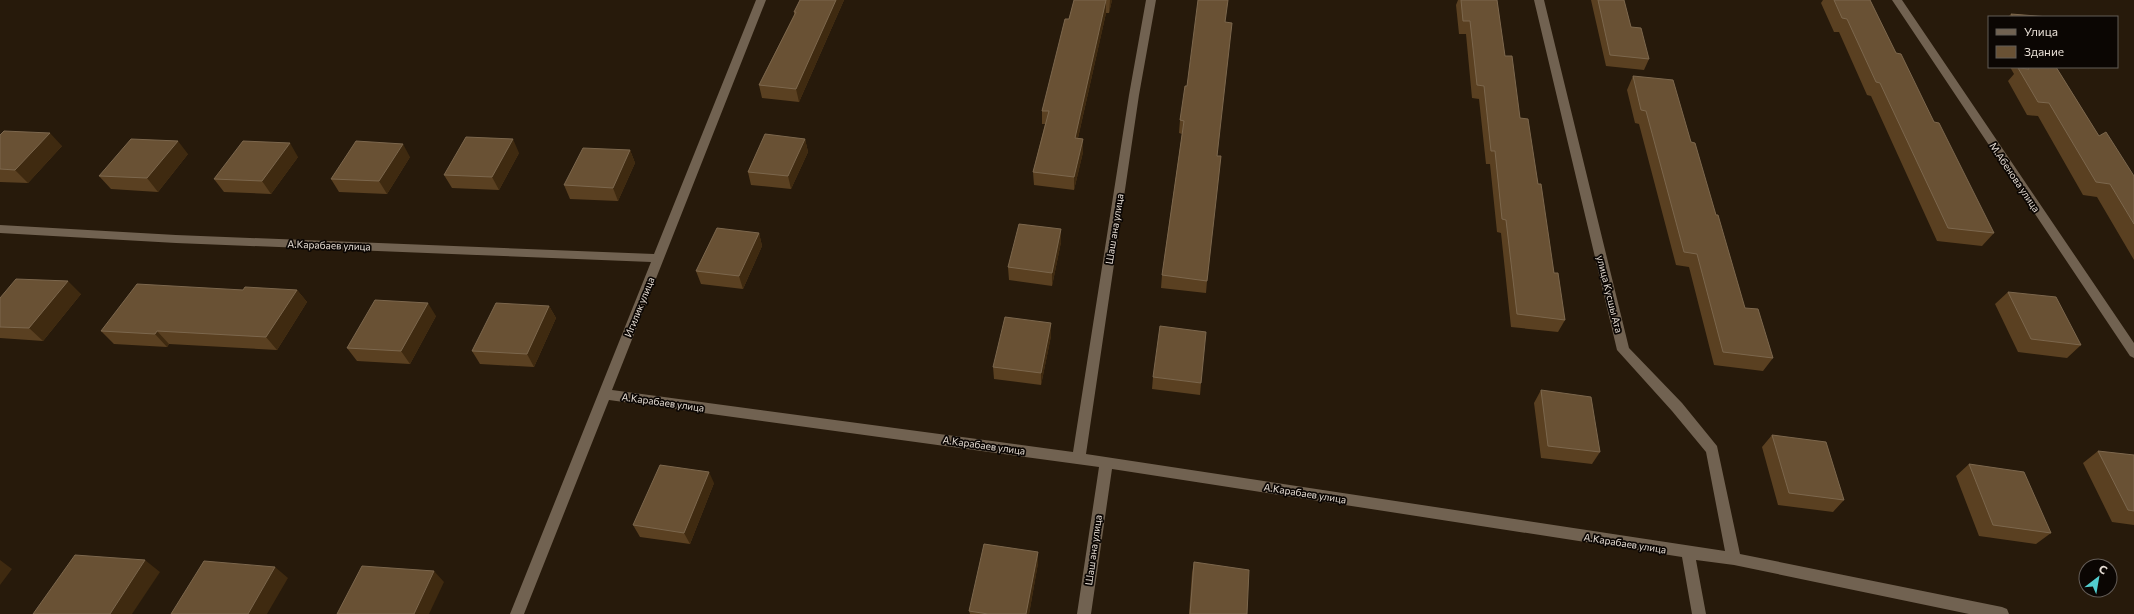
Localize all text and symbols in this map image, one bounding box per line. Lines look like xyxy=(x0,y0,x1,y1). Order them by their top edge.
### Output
legend xyxy=(1988,16,2118,68)
text: Улица xyxy=(2024,24,2058,38)
text: Здание xyxy=(2024,44,2064,58)
street label: М.Абенова улица xyxy=(1987,140,2043,214)
street label: Шаш ана улица xyxy=(1103,193,1125,265)
street label: А.Карабаев улица xyxy=(287,238,371,252)
street label: улица Кусшы Ата xyxy=(1595,254,1625,334)
street label: Игилик улица xyxy=(621,275,657,339)
street label: А.Карабаев улица xyxy=(621,390,705,414)
street label: А.Карабаев улица xyxy=(942,433,1026,457)
street label: А.Карабаев улица xyxy=(1263,481,1347,505)
street label: Шаш ана улица xyxy=(1082,514,1104,586)
street label: А.Карабаев улица xyxy=(1583,531,1667,555)
north arrow xyxy=(2078,558,2118,598)
text: С xyxy=(2097,561,2110,577)

